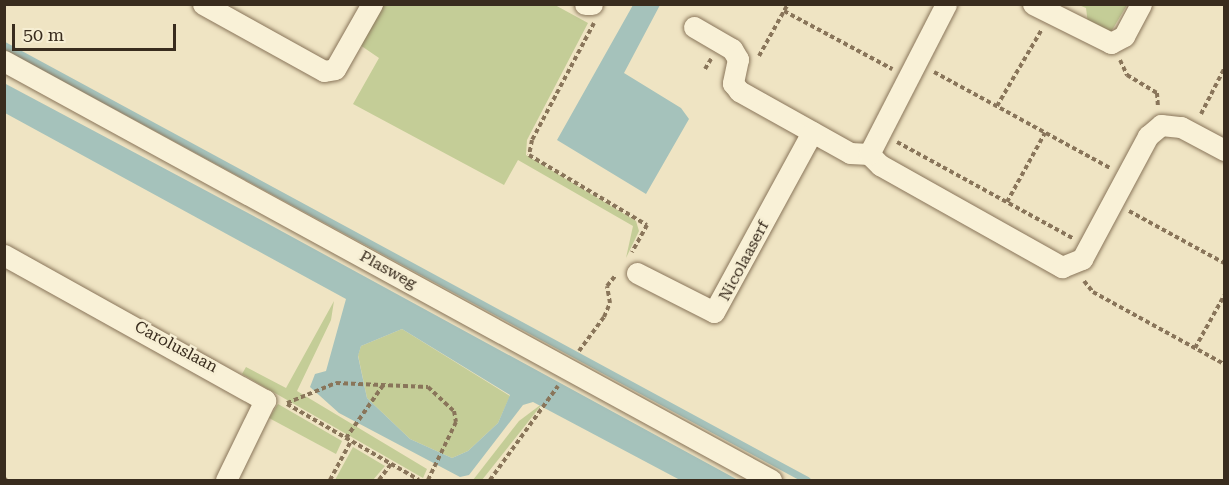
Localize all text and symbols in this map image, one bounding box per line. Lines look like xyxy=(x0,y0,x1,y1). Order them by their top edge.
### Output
scale bar xyxy=(15,12,178,50)
text: 50 m xyxy=(23,24,64,45)
street label: Nicolaaserf xyxy=(715,218,773,304)
street label: Plasweg xyxy=(356,247,420,293)
street label: Caroluslaan xyxy=(131,317,221,377)

